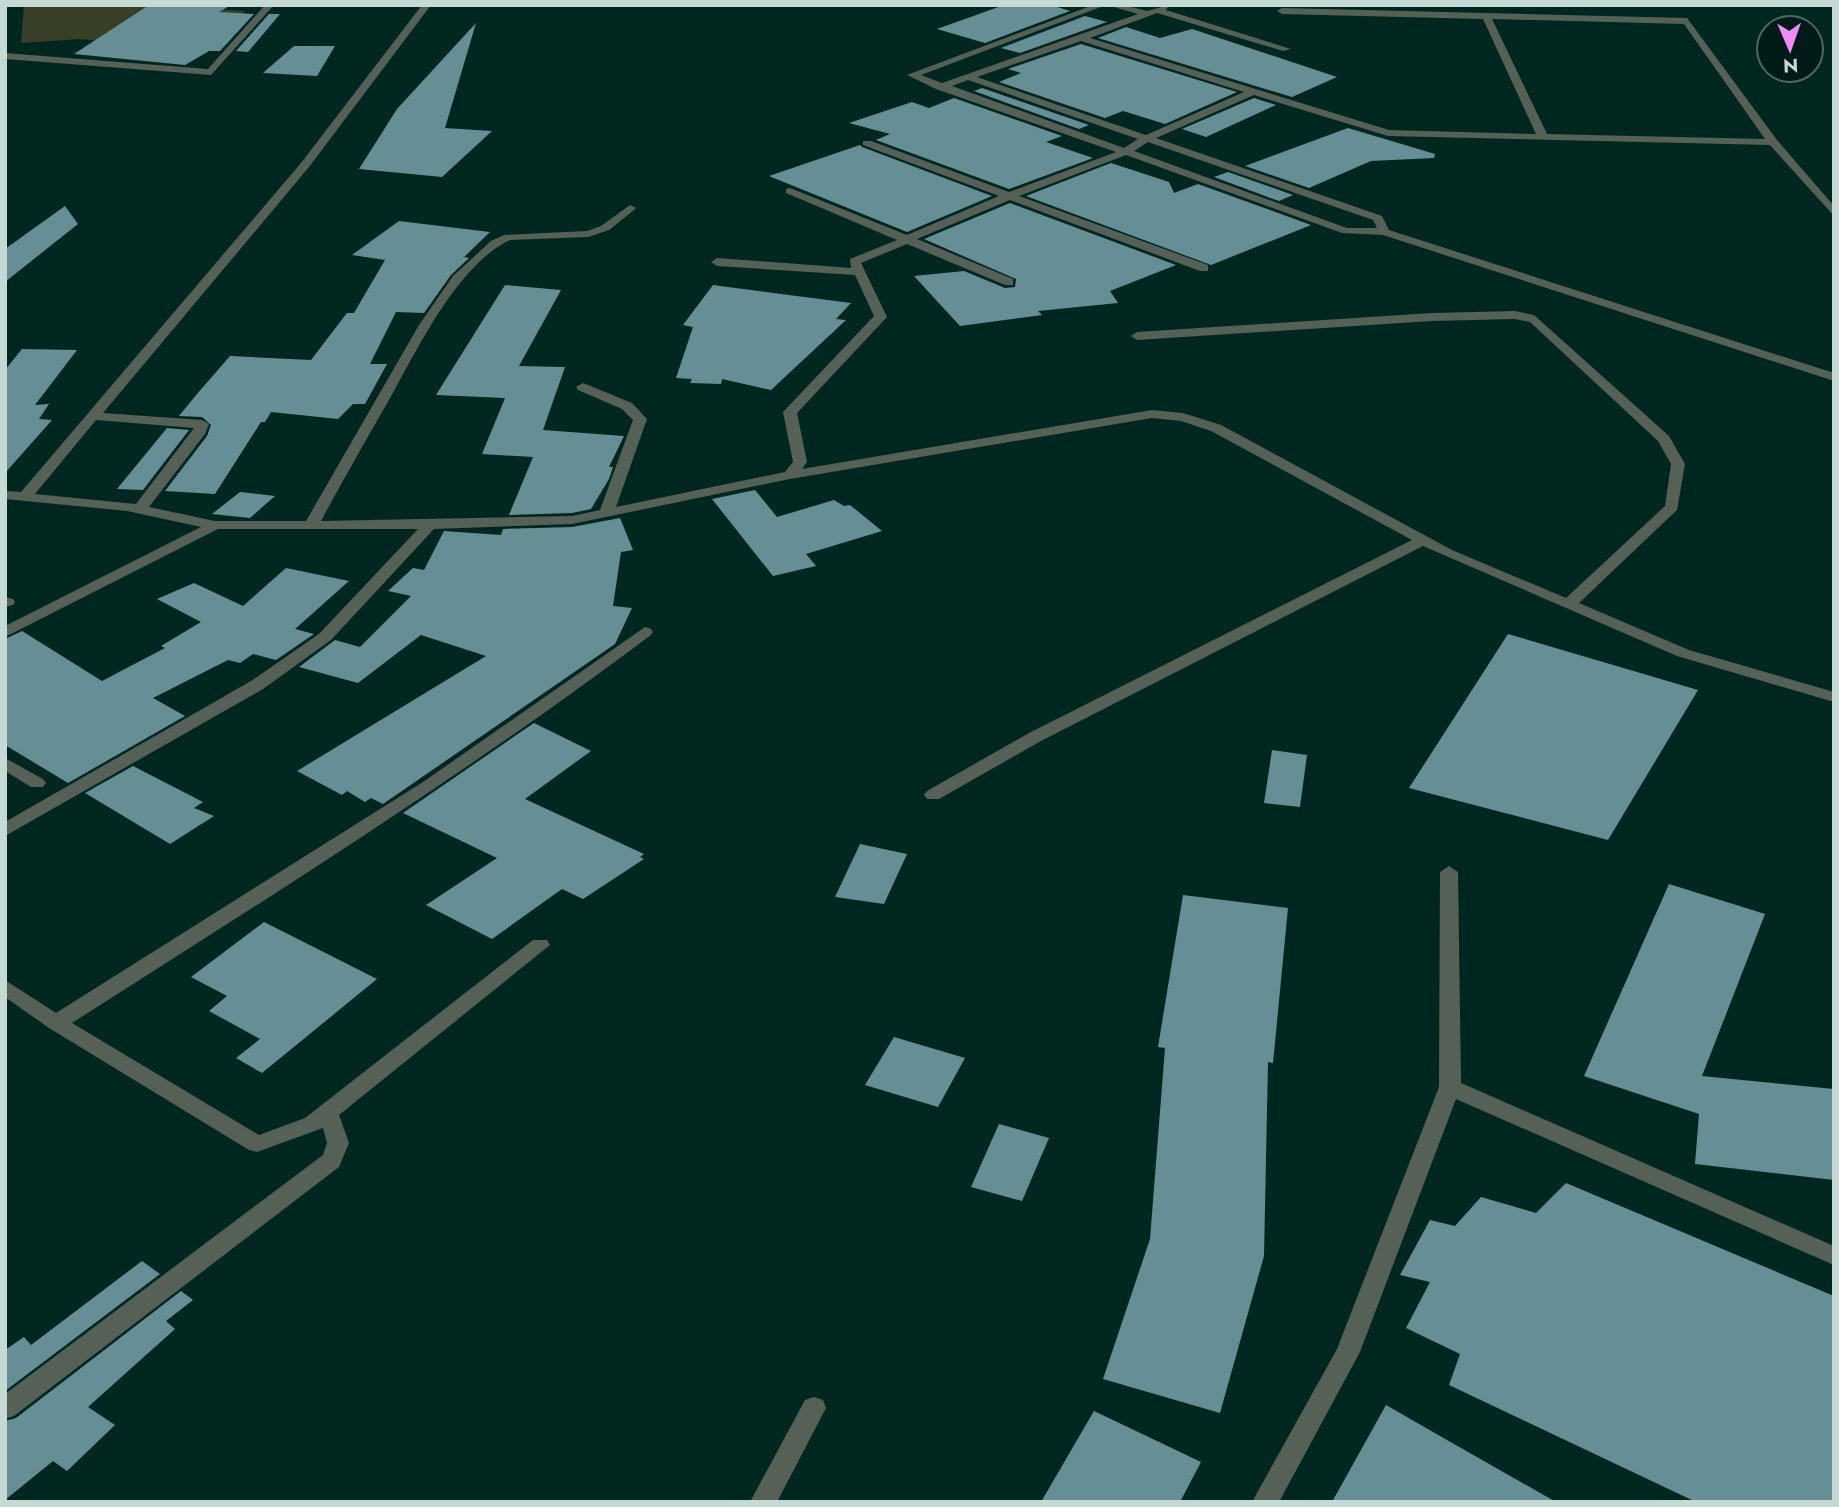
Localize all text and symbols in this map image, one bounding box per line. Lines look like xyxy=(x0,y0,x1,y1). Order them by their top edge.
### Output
north arrow xyxy=(1755,14,1825,84)
text: N xyxy=(1783,52,1799,79)

